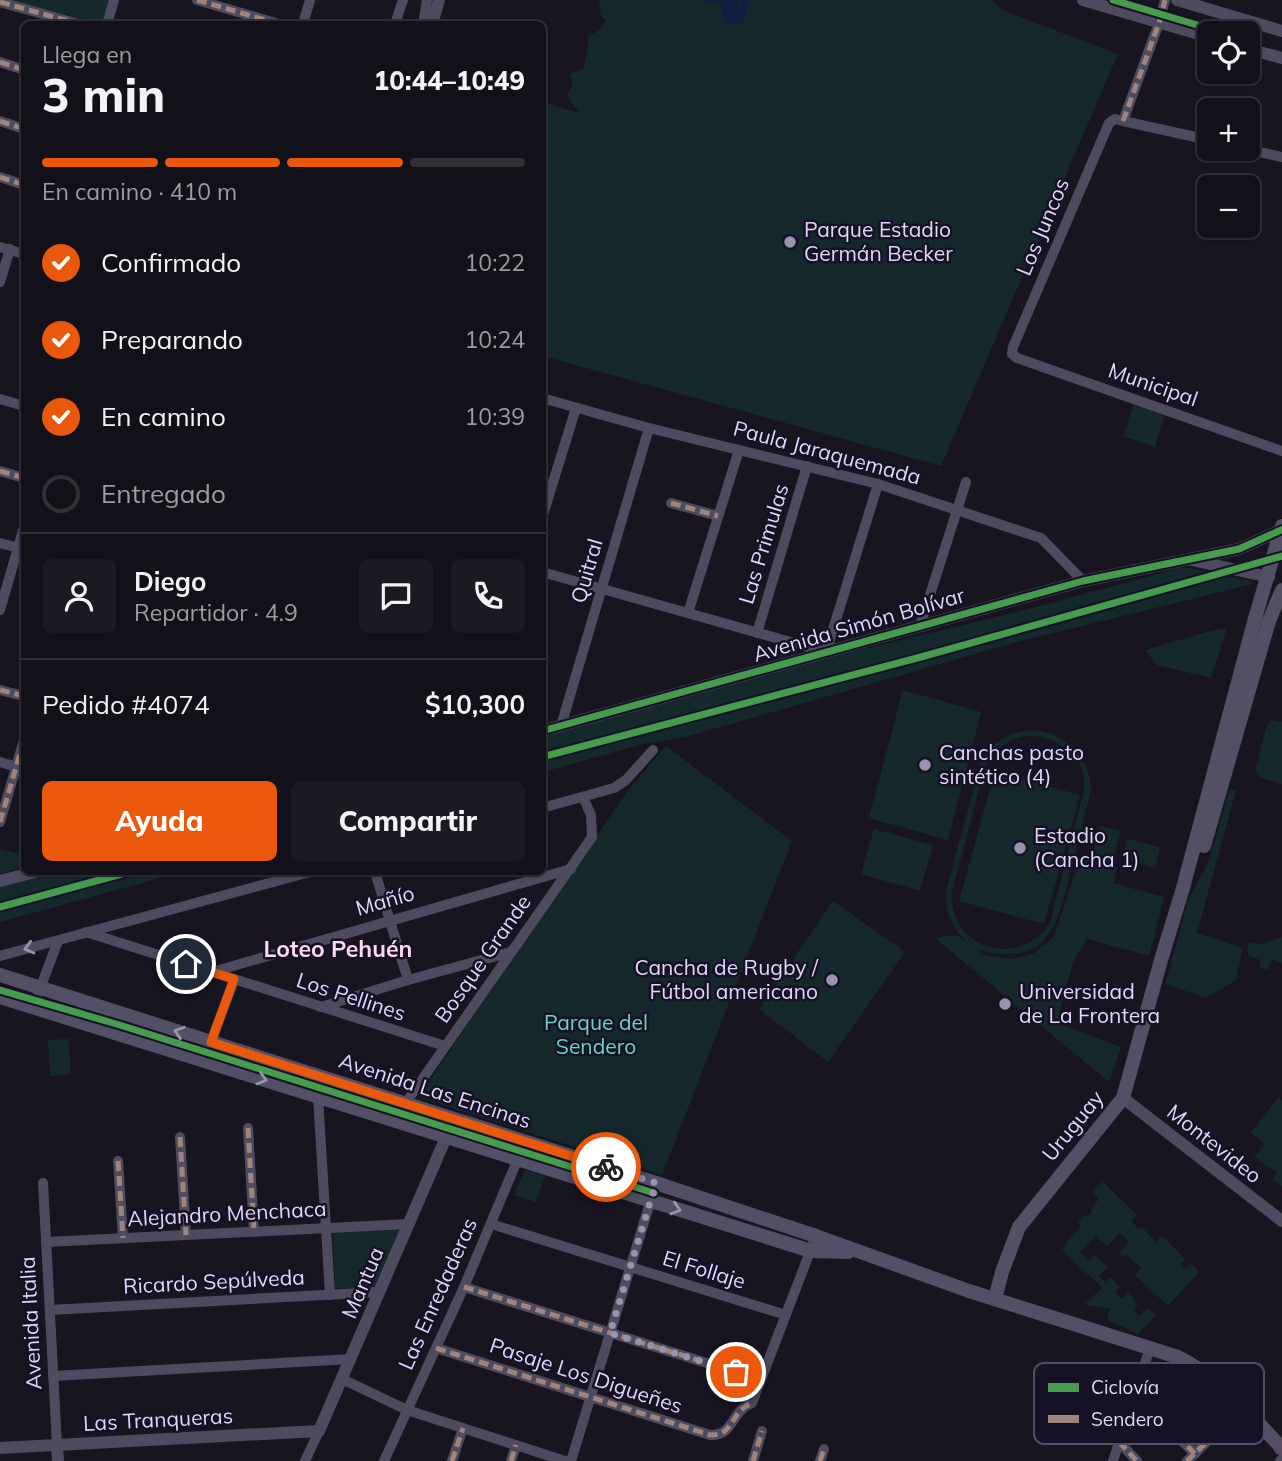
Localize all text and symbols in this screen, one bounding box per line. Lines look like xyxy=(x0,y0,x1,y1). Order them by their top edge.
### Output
map controls xyxy=(1197,21,1260,238)
button: locate xyxy=(1197,21,1260,84)
text: Llega en xyxy=(42,40,132,69)
text: 10:44–10:49 xyxy=(374,64,525,97)
text: 3 min xyxy=(42,66,165,124)
button: + xyxy=(1197,98,1260,161)
street label: Los Juncos xyxy=(1010,174,1074,279)
button: − xyxy=(1197,175,1260,238)
text: En camino · 410 m xyxy=(42,177,237,206)
place label: Parque Estadio Germán Becker xyxy=(804,216,953,266)
marker: Parque Estadio Germán Becker xyxy=(782,234,798,250)
icon: check xyxy=(42,244,80,282)
text: Confirmado xyxy=(101,246,241,279)
text: 10:22 xyxy=(465,248,525,277)
icon: check xyxy=(42,321,80,359)
text: Preparando xyxy=(101,323,243,356)
text: 10:24 xyxy=(465,325,525,354)
street label: Municipal xyxy=(1105,357,1202,411)
icon: check xyxy=(42,398,80,436)
text: En camino xyxy=(101,400,226,433)
text: 10:39 xyxy=(465,402,525,431)
street label: Paula Jaraquemada xyxy=(731,415,924,490)
text: Entregado xyxy=(101,477,226,510)
street label: Las Primulas xyxy=(732,480,794,607)
street label: Quitral xyxy=(564,536,608,606)
button: person xyxy=(42,559,116,633)
button: chat xyxy=(359,559,433,633)
button: phone xyxy=(451,559,525,633)
text: Diego xyxy=(134,565,206,598)
street label: Avenida Simón Bolívar xyxy=(750,581,968,667)
text: Repartidor · 4.9 xyxy=(134,598,298,627)
text: Pedido #4074 xyxy=(42,688,210,721)
text: $10,300 xyxy=(425,688,525,721)
place label: Canchas pasto sintético (4) xyxy=(939,739,1084,789)
marker: Canchas pasto sintético (4) xyxy=(917,757,933,773)
button: Ayuda xyxy=(42,781,277,861)
button: Compartir xyxy=(291,781,525,861)
place label: Estadio (Cancha 1) xyxy=(1034,822,1139,872)
marker: Estadio (Cancha 1) xyxy=(1012,840,1028,856)
street label: Mañío xyxy=(352,879,417,921)
street label: Bosque Grande xyxy=(428,889,536,1027)
pin xyxy=(156,934,216,994)
district label: Loteo Pehuén xyxy=(264,934,412,963)
one-way arrow xyxy=(23,940,35,954)
icon: home xyxy=(167,945,205,983)
place label: Cancha de Rugby / Fútbol americano xyxy=(634,954,819,1004)
street label: Los Pellines xyxy=(294,966,409,1026)
marker: Cancha de Rugby / Fútbol americano xyxy=(824,972,840,988)
place label: Universidad de La Frontera xyxy=(1019,978,1160,1028)
marker: Universidad de La Frontera xyxy=(997,996,1013,1012)
park label: Parque del Sendero xyxy=(544,1009,648,1059)
one-way arrow xyxy=(173,1026,185,1040)
street label: Avenida Las Encinas xyxy=(336,1047,535,1133)
one-way arrow xyxy=(255,1070,267,1085)
street label: Uruguay xyxy=(1036,1085,1109,1166)
street label: Montevideo xyxy=(1162,1098,1267,1188)
courier xyxy=(571,1132,641,1202)
icon: bike xyxy=(587,1148,625,1186)
street label: Alejandro Menchaca xyxy=(127,1195,327,1231)
one-way arrow xyxy=(669,1201,681,1215)
street label: Las Enredaderas xyxy=(392,1214,482,1373)
street label: Mantua xyxy=(335,1243,389,1322)
street label: El Follaje xyxy=(660,1244,749,1294)
street label: Avenida Italia xyxy=(14,1256,46,1390)
street label: Ricardo Sepúlveda xyxy=(122,1263,305,1299)
street label: Pasaje Los Digueñes xyxy=(487,1332,686,1418)
pin xyxy=(706,1342,766,1402)
icon: bag xyxy=(717,1353,755,1391)
legend xyxy=(1034,1363,1264,1444)
text: Ciclovía xyxy=(1091,1375,1159,1399)
street label: Las Tranqueras xyxy=(82,1402,234,1436)
text: Sendero xyxy=(1091,1407,1164,1431)

